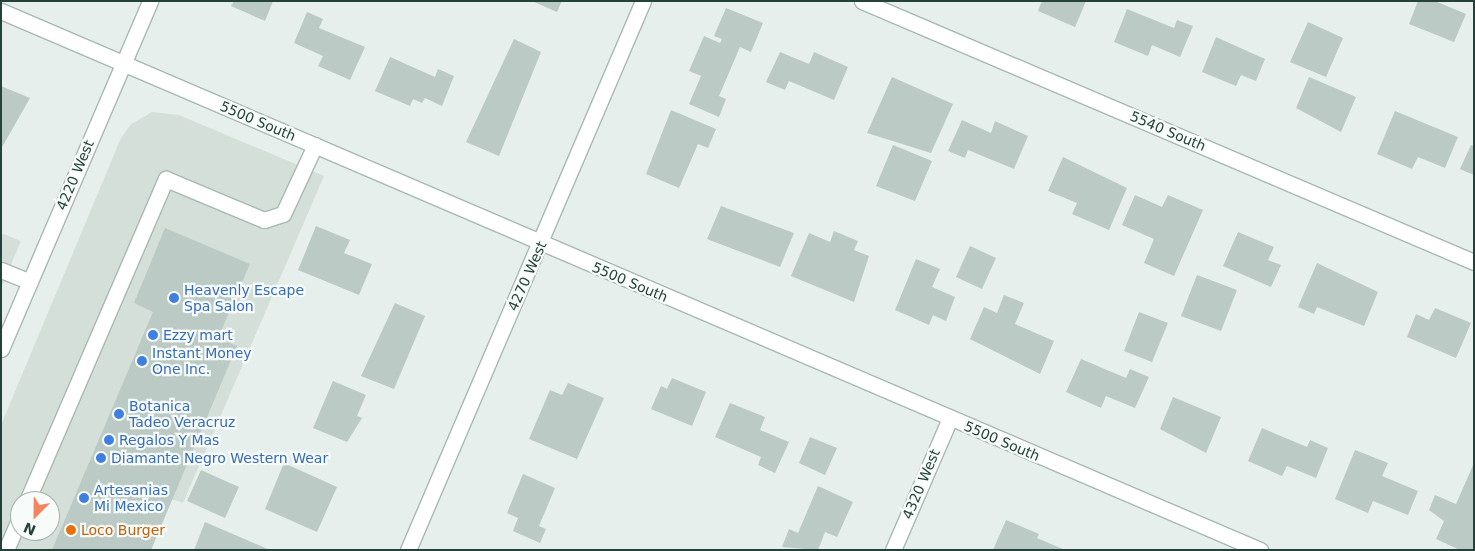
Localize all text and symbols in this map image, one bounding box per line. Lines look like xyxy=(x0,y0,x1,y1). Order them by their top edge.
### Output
street label: 5500 South xyxy=(218,97,298,145)
street label: 5540 South xyxy=(1128,107,1208,155)
street label: 4220 West xyxy=(53,137,97,213)
street label: 4270 West xyxy=(504,239,550,313)
street label: 5500 South xyxy=(590,258,670,306)
place label: Heavenly Escape Spa Salon xyxy=(184,282,304,314)
marker: Heavenly Escape Spa Salon xyxy=(168,292,180,304)
place label: Ezzy mart xyxy=(163,327,233,343)
marker: Ezzy mart xyxy=(147,329,159,341)
place label: Instant Money One Inc. xyxy=(152,345,252,378)
marker: Instant Money One Inc. xyxy=(136,355,148,367)
place label: Botanica Tadeo Veracruz xyxy=(129,398,235,431)
marker: Botanica Tadeo Veracruz xyxy=(113,408,125,420)
street label: 5500 South xyxy=(962,417,1042,465)
place label: Regalos Y Mas xyxy=(119,432,219,448)
marker: Regalos Y Mas xyxy=(103,434,115,446)
street label: 4320 West xyxy=(899,446,943,522)
place label: Diamante Negro Western Wear xyxy=(111,450,328,466)
marker: Diamante Negro Western Wear xyxy=(95,452,107,464)
place label: Artesanias Mi Mexico xyxy=(94,482,168,514)
north arrow xyxy=(10,491,60,541)
marker: Artesanias Mi Mexico xyxy=(78,492,90,504)
text: N xyxy=(21,519,38,539)
place label: Loco Burger xyxy=(81,522,165,538)
marker: Loco Burger xyxy=(65,524,77,536)

